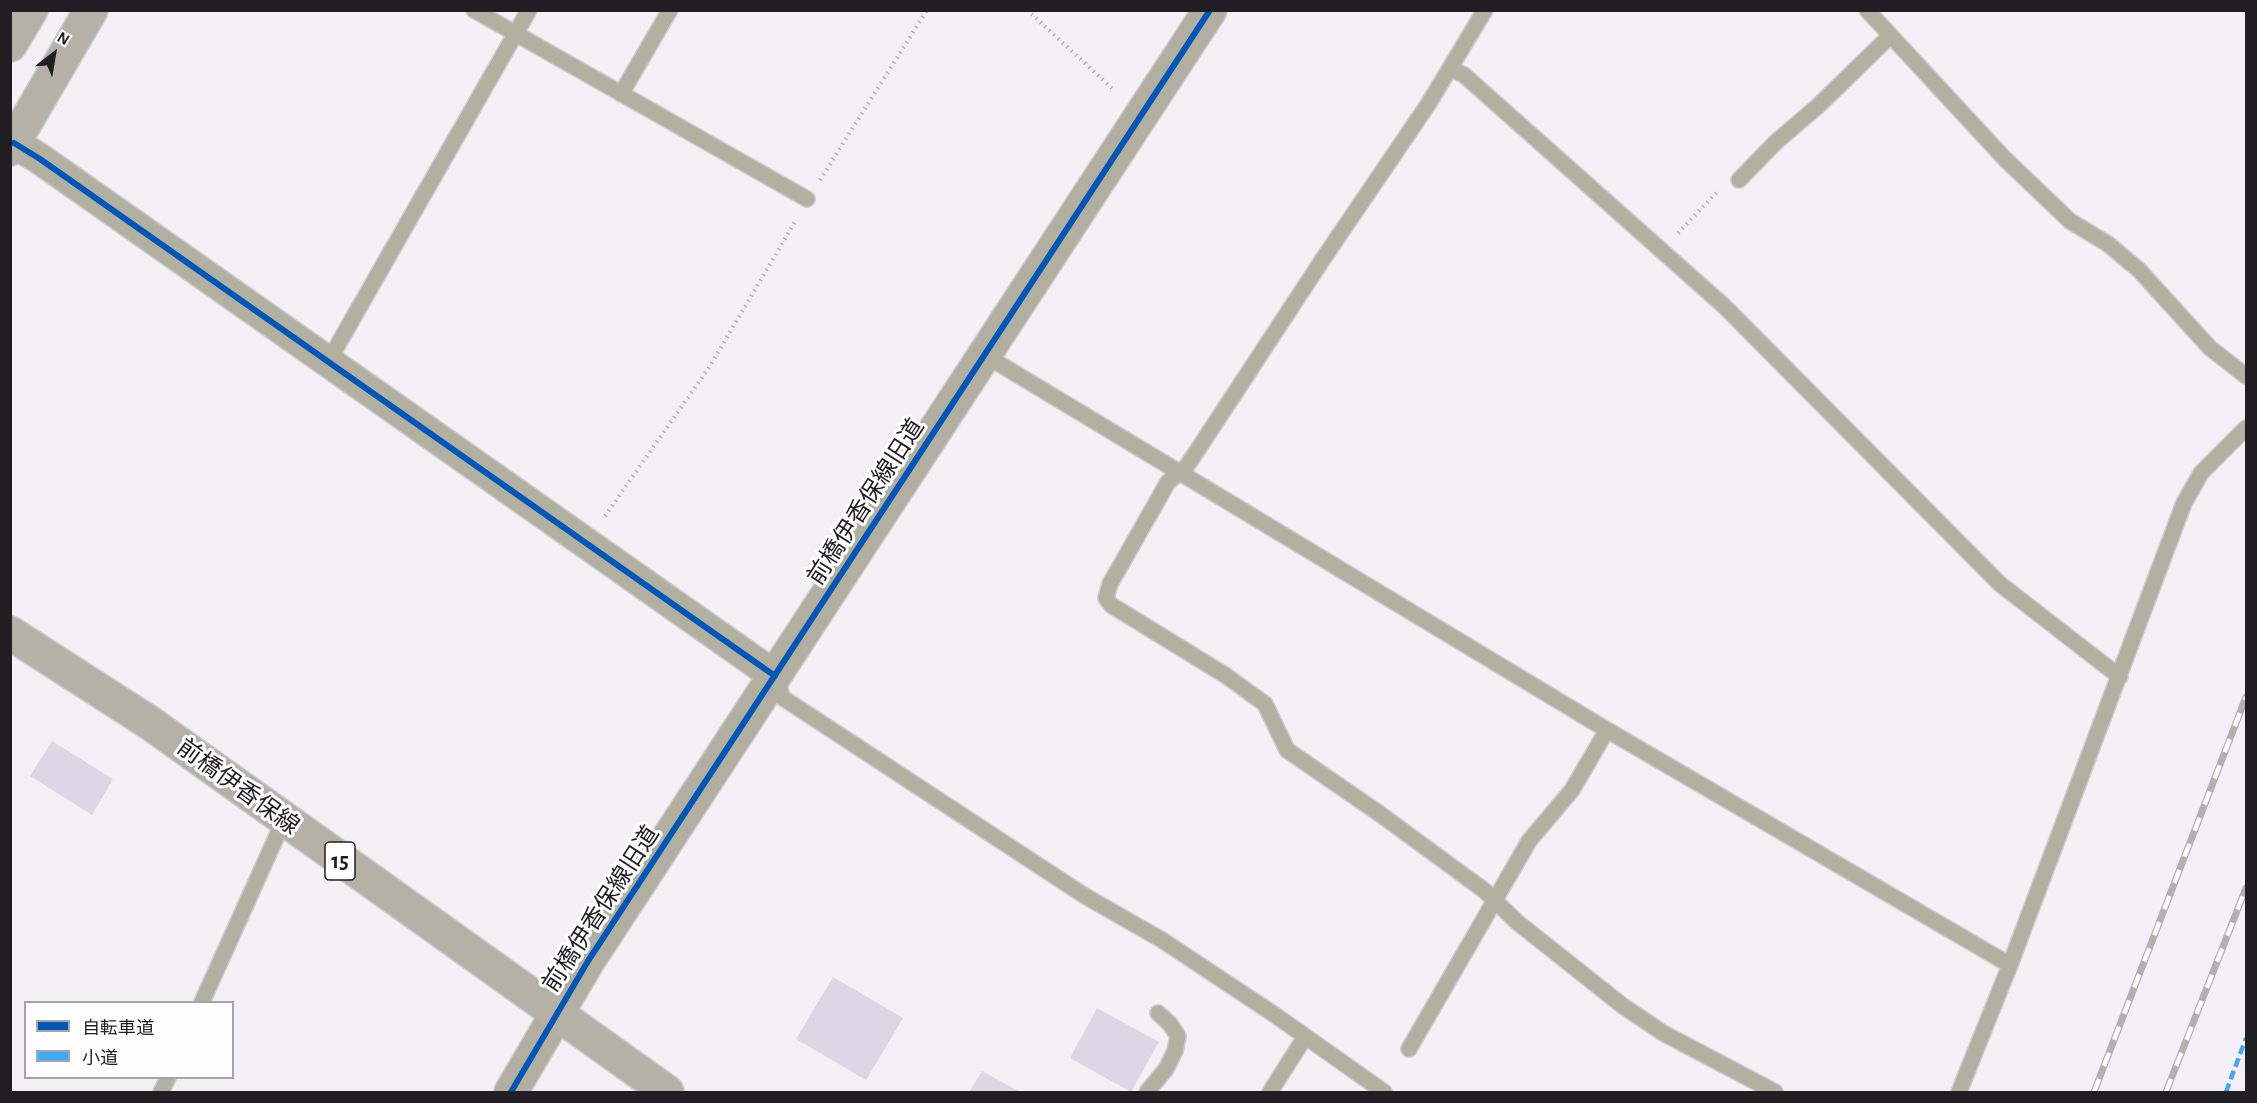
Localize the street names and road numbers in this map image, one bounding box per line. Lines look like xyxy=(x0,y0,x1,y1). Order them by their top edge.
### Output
street label: 前橋伊香保線旧道 xyxy=(802,414,930,590)
street label: 前橋伊香保線 xyxy=(171,733,305,841)
street label: 前橋伊香保線旧道 xyxy=(537,821,665,997)
road number: 15 xyxy=(325,842,355,880)

